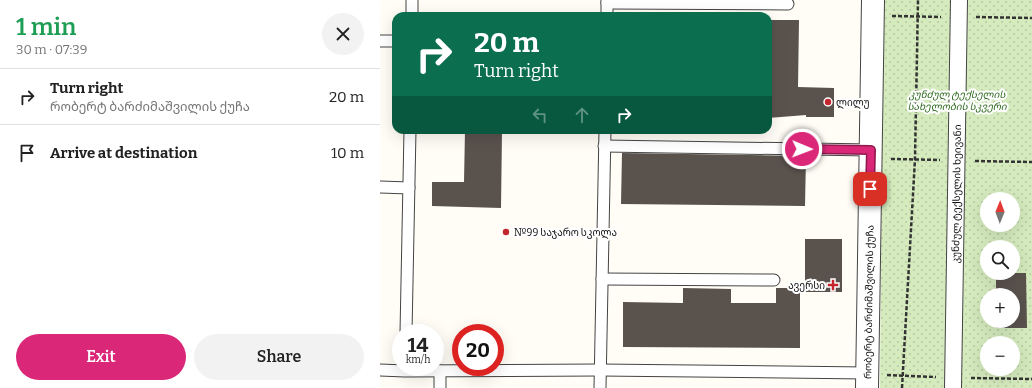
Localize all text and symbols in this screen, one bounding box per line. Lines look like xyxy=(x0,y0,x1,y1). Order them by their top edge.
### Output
text: 1 min xyxy=(16,13,76,41)
button: close xyxy=(322,13,364,55)
text: 20 m xyxy=(474,26,539,59)
icon: right xyxy=(408,28,460,80)
text: 30 m · 07:39 xyxy=(16,42,87,57)
text: Turn right xyxy=(474,60,559,82)
text: Turn right xyxy=(50,79,123,97)
icon: right xyxy=(16,86,38,108)
text: 20 m xyxy=(329,88,364,106)
park label: კუნძულ ტექსელის სახელობის სკვერი xyxy=(907,89,1008,113)
marker: ლილუ xyxy=(823,97,833,107)
place label: ლილუ xyxy=(836,97,869,109)
text: რობერტ ბარძიმაშვილის ქუჩა xyxy=(50,99,250,114)
icon: left xyxy=(529,104,551,126)
icon: ahead xyxy=(571,104,593,126)
icon: right xyxy=(613,104,635,126)
street label: კუნძულ ტექსელის ხეივანი xyxy=(950,124,964,264)
position arrow xyxy=(781,128,823,170)
icon: arrive xyxy=(16,142,38,164)
text: Arrive at destination xyxy=(50,144,197,162)
text: 10 m xyxy=(331,144,364,162)
pin xyxy=(853,172,887,206)
icon: arrive xyxy=(859,178,881,200)
north arrow xyxy=(980,192,1020,232)
map controls xyxy=(980,192,1020,376)
street label: რობერტ ბარძიმაშვილის ქუჩა xyxy=(862,225,877,379)
marker: №99 საჯარო სკოლა xyxy=(501,227,511,237)
place label: №99 საჯარო სკოლა xyxy=(514,227,617,239)
button: search xyxy=(980,240,1020,280)
place label: ავერსი xyxy=(788,280,825,292)
marker: ავერსი xyxy=(828,280,838,290)
button: + xyxy=(980,288,1020,328)
speed limit sign: 20 xyxy=(452,324,504,376)
text: 14 xyxy=(408,333,428,357)
button: Exit xyxy=(16,334,186,380)
button: Share xyxy=(194,334,364,380)
button: − xyxy=(980,336,1020,376)
text: km/h xyxy=(406,354,430,366)

